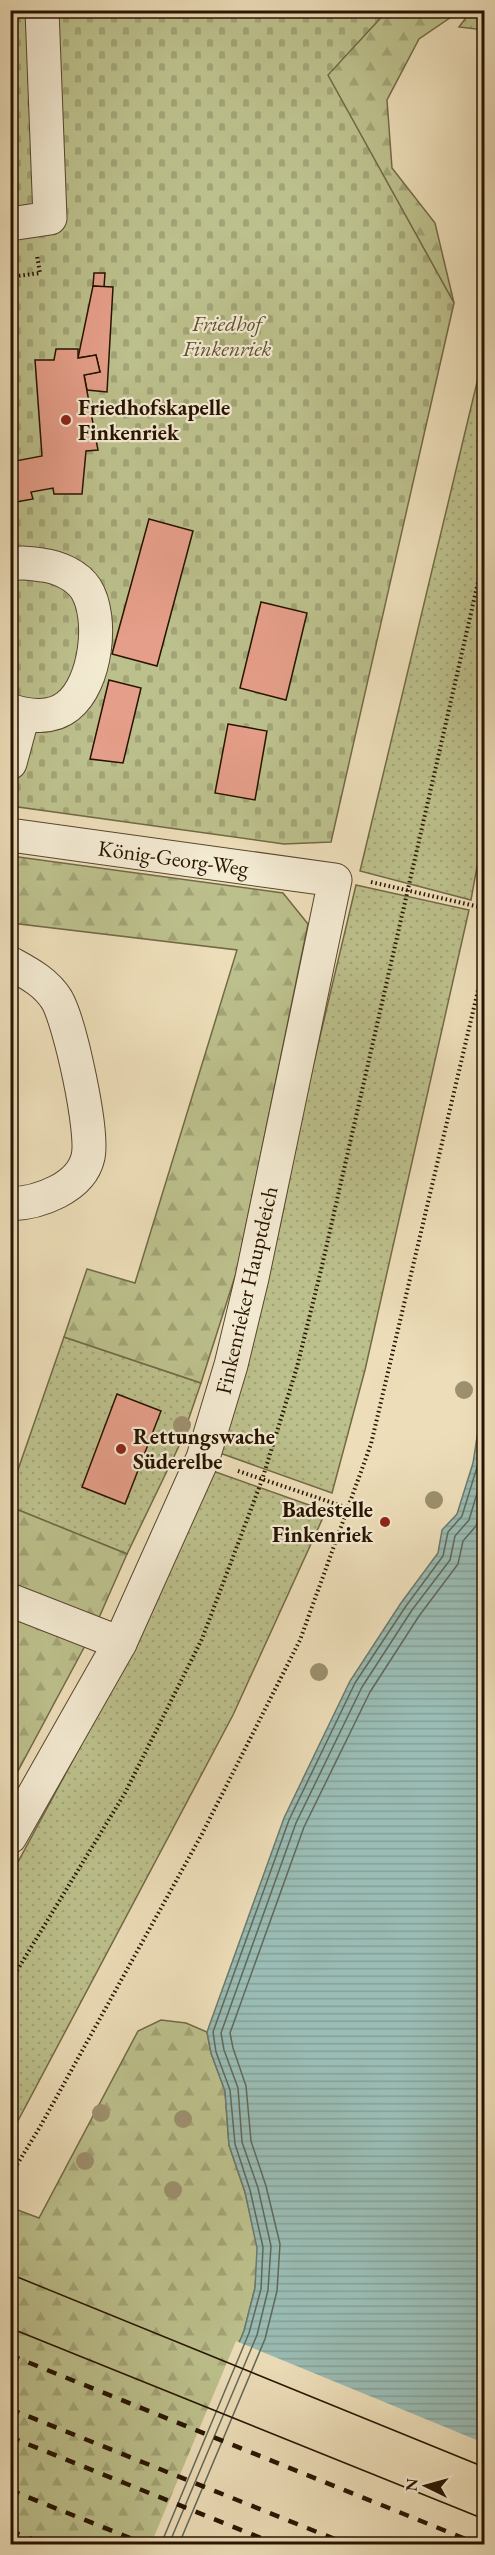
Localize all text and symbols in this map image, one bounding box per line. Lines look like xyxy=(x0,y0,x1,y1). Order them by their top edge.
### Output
park label: Friedhof Finkenriek xyxy=(182,309,271,363)
place label: Friedhofskapelle Finkenriek xyxy=(78,393,230,447)
marker: Friedhofskapelle Finkenriek xyxy=(59,413,73,427)
street label: König-Georg-Weg xyxy=(96,833,251,883)
street label: Finkenrieker Hauptdeich xyxy=(208,1183,285,1397)
place label: Rettungswache Süderelbe xyxy=(133,1422,275,1476)
marker: Rettungswache Süderelbe xyxy=(114,1442,128,1456)
place label: Badestelle Finkenriek xyxy=(272,1495,374,1549)
marker: Badestelle Finkenriek xyxy=(378,1515,392,1529)
north arrow xyxy=(396,2456,456,2516)
text: N xyxy=(401,2477,423,2492)

